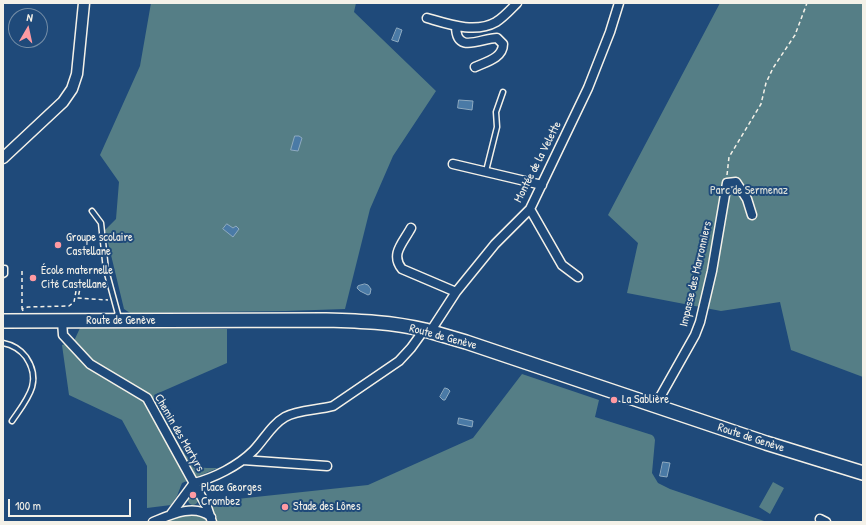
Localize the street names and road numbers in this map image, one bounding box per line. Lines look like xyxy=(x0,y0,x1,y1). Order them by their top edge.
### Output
street label: Montée de la Velette xyxy=(511,119,565,205)
street label: Impasse des Marronniers xyxy=(677,220,715,328)
street label: Route de Genève xyxy=(86,314,156,328)
street label: Route de Genève xyxy=(408,321,478,353)
street label: Chemin des Martyrs xyxy=(151,392,207,474)
street label: Route de Genève xyxy=(716,420,786,456)

